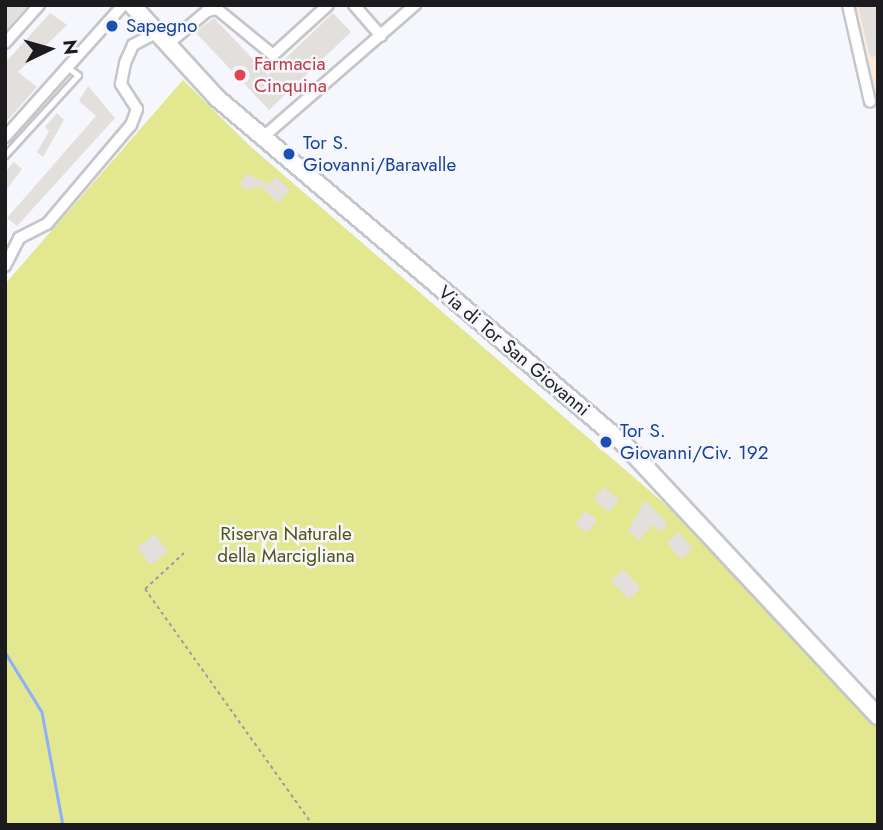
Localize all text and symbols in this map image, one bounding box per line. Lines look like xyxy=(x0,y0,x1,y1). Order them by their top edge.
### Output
north arrow xyxy=(14,14,84,84)
place label: Sapegno xyxy=(126,15,197,37)
marker: Sapegno xyxy=(104,18,120,34)
text: N xyxy=(56,38,85,56)
place label: Farmacia Cinquina xyxy=(254,53,327,97)
marker: Farmacia Cinquina xyxy=(232,67,248,83)
place label: Tor S. Giovanni/Baravalle xyxy=(303,132,456,176)
marker: Tor S. Giovanni/Baravalle xyxy=(281,146,297,162)
street label: Via di Tor San Giovanni xyxy=(434,281,594,421)
place label: Tor S. Giovanni/Civ. 192 xyxy=(620,420,769,464)
marker: Tor S. Giovanni/Civ. 192 xyxy=(598,434,614,450)
park label: Riserva Naturale della Marcigliana xyxy=(217,523,355,567)

